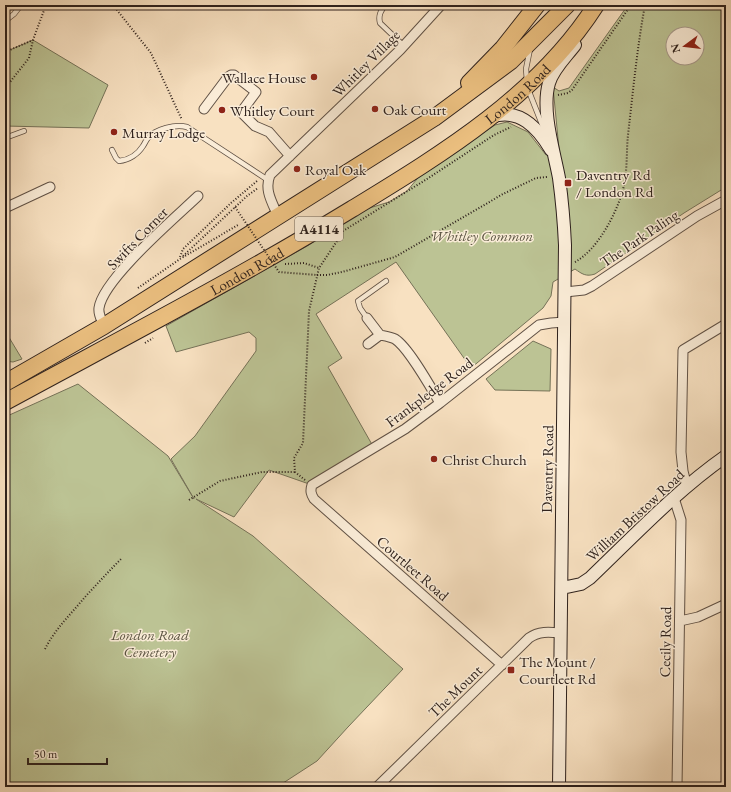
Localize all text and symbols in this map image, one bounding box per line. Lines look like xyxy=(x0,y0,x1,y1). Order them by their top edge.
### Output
street label: Whitley Village xyxy=(328,25,404,101)
north arrow xyxy=(665,26,705,66)
text: N xyxy=(667,42,683,55)
street label: London Road xyxy=(481,59,554,128)
place label: Wallace House xyxy=(222,68,306,87)
marker: Wallace House xyxy=(309,72,319,82)
place label: Oak Court xyxy=(383,100,446,119)
place label: Whitley Court xyxy=(230,101,315,120)
marker: Oak Court xyxy=(370,104,380,114)
marker: Whitley Court xyxy=(217,105,227,115)
place label: Murray Lodge xyxy=(122,123,205,142)
marker: Murray Lodge xyxy=(109,127,119,137)
place label: Royal Oak xyxy=(305,160,367,179)
marker: Royal Oak xyxy=(292,164,302,174)
place label: Daventry Rd / London Rd xyxy=(576,165,654,201)
marker: Daventry Rd / London Rd xyxy=(563,178,573,188)
street label: Swifts Corner xyxy=(102,203,172,273)
street label: The Park Paling xyxy=(596,205,682,271)
road number: A4114 xyxy=(295,217,343,241)
park label: Whitley Common xyxy=(431,226,533,245)
street label: London Road xyxy=(206,242,287,299)
street label: Frankpledge Road xyxy=(381,353,477,431)
street label: Daventry Road xyxy=(537,425,557,513)
place label: Christ Church xyxy=(442,450,527,469)
marker: Christ Church xyxy=(429,454,439,464)
street label: William Bristow Road xyxy=(582,464,688,565)
street label: Courtleet Road xyxy=(373,531,453,605)
street label: Cecily Road xyxy=(655,606,675,678)
park label: London Road Cemetery xyxy=(110,625,189,661)
place label: The Mount / Courtleet Rd xyxy=(519,652,596,688)
street label: The Mount xyxy=(424,660,486,721)
marker: The Mount / Courtleet Rd xyxy=(506,665,516,675)
scale bar xyxy=(28,740,107,766)
text: 50 m xyxy=(34,746,58,762)

